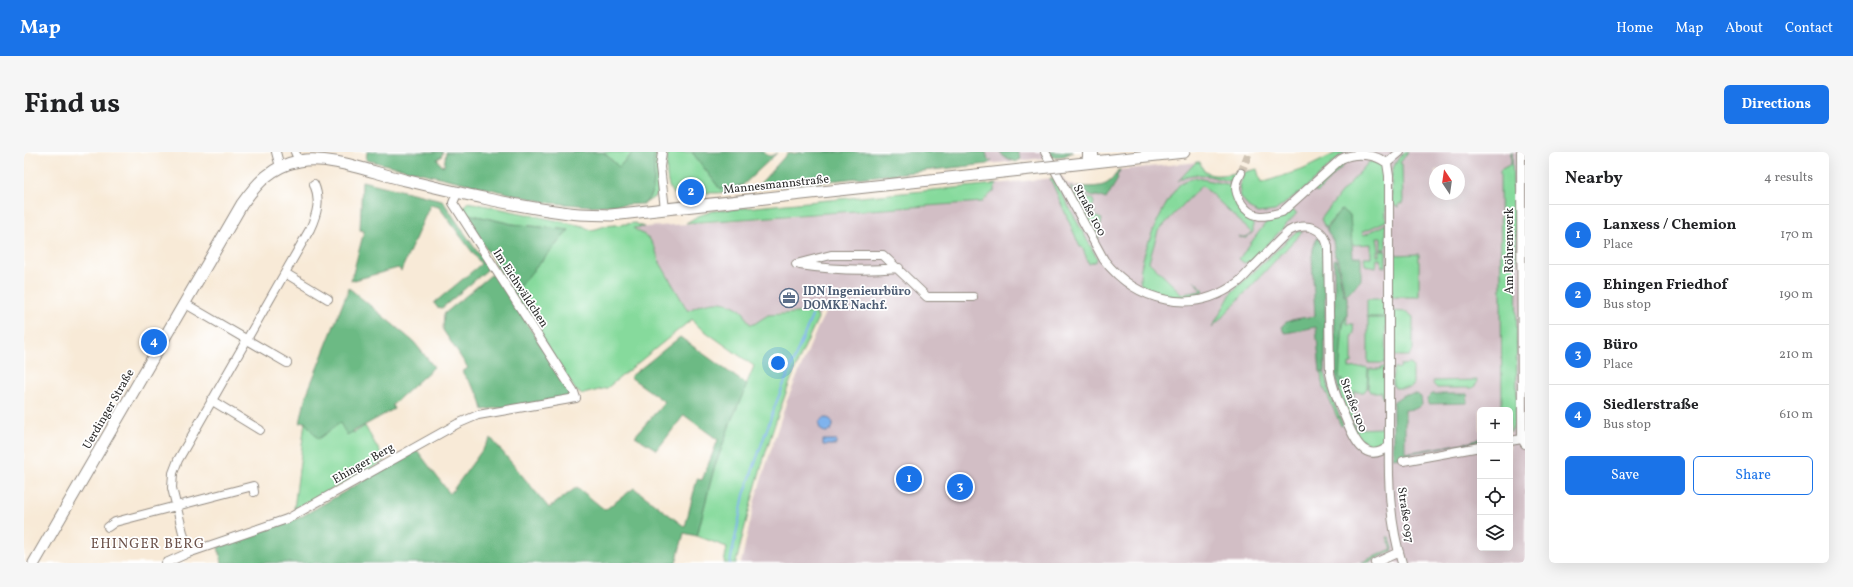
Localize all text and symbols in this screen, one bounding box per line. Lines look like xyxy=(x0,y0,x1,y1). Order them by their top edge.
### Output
text: Map xyxy=(20,15,61,41)
text: Home xyxy=(1616,19,1653,38)
text: Map xyxy=(1675,19,1703,38)
text: About xyxy=(1725,19,1763,38)
text: Contact xyxy=(1785,19,1833,38)
text: Find us xyxy=(24,85,120,124)
button: Directions xyxy=(1724,85,1829,124)
north arrow xyxy=(1429,164,1465,200)
text: Nearby xyxy=(1565,167,1623,190)
text: 4 results xyxy=(1764,169,1813,187)
street label: Mannesmannstraße xyxy=(722,171,830,199)
pin: 2 xyxy=(678,177,704,207)
street label: Straße 100 xyxy=(1069,182,1109,239)
street label: Am Röhrenwerk xyxy=(1502,207,1518,294)
text: Lanxess / Chemion xyxy=(1603,215,1736,236)
text: 1 xyxy=(1575,226,1581,244)
text: 170 m xyxy=(1780,226,1813,244)
text: Place xyxy=(1603,236,1633,254)
street label: Im Eichwäldchen xyxy=(489,246,552,331)
text: Ehingen Friedhof xyxy=(1603,275,1727,296)
place label: IDN Ingenieurbüro DOMKE Nachf. xyxy=(803,284,911,314)
text: 2 xyxy=(1575,286,1581,304)
text: 190 m xyxy=(1779,286,1813,304)
office icon: IDN Ingenieurbüro DOMKE Nachf. xyxy=(778,287,800,309)
text: Bus stop xyxy=(1603,296,1651,314)
pin: 4 xyxy=(141,327,167,357)
text: Büro xyxy=(1603,335,1638,356)
text: 3 xyxy=(1575,346,1581,364)
text: 210 m xyxy=(1779,346,1813,364)
your location xyxy=(768,353,788,373)
text: Place xyxy=(1603,356,1633,374)
street label: Uerdinger Straße xyxy=(79,366,139,453)
street label: Straße 100 xyxy=(1335,376,1371,435)
text: Siedlerstraße xyxy=(1603,395,1699,416)
text: 4 xyxy=(1574,406,1582,424)
text: 610 m xyxy=(1779,406,1813,424)
map controls xyxy=(1477,407,1513,551)
button: + xyxy=(1477,407,1513,443)
text: Bus stop xyxy=(1603,416,1651,434)
street label: Ehinger Berg xyxy=(330,440,397,488)
button: − xyxy=(1477,443,1513,479)
button: Save xyxy=(1565,456,1685,495)
button: Share xyxy=(1693,456,1813,495)
pin: 1 xyxy=(896,464,922,494)
pin: 3 xyxy=(947,472,973,502)
button: locate xyxy=(1477,479,1513,515)
street label: Straße 097 xyxy=(1393,486,1417,544)
button: layers xyxy=(1477,515,1513,551)
district label: EHINGER BERG xyxy=(91,535,205,554)

